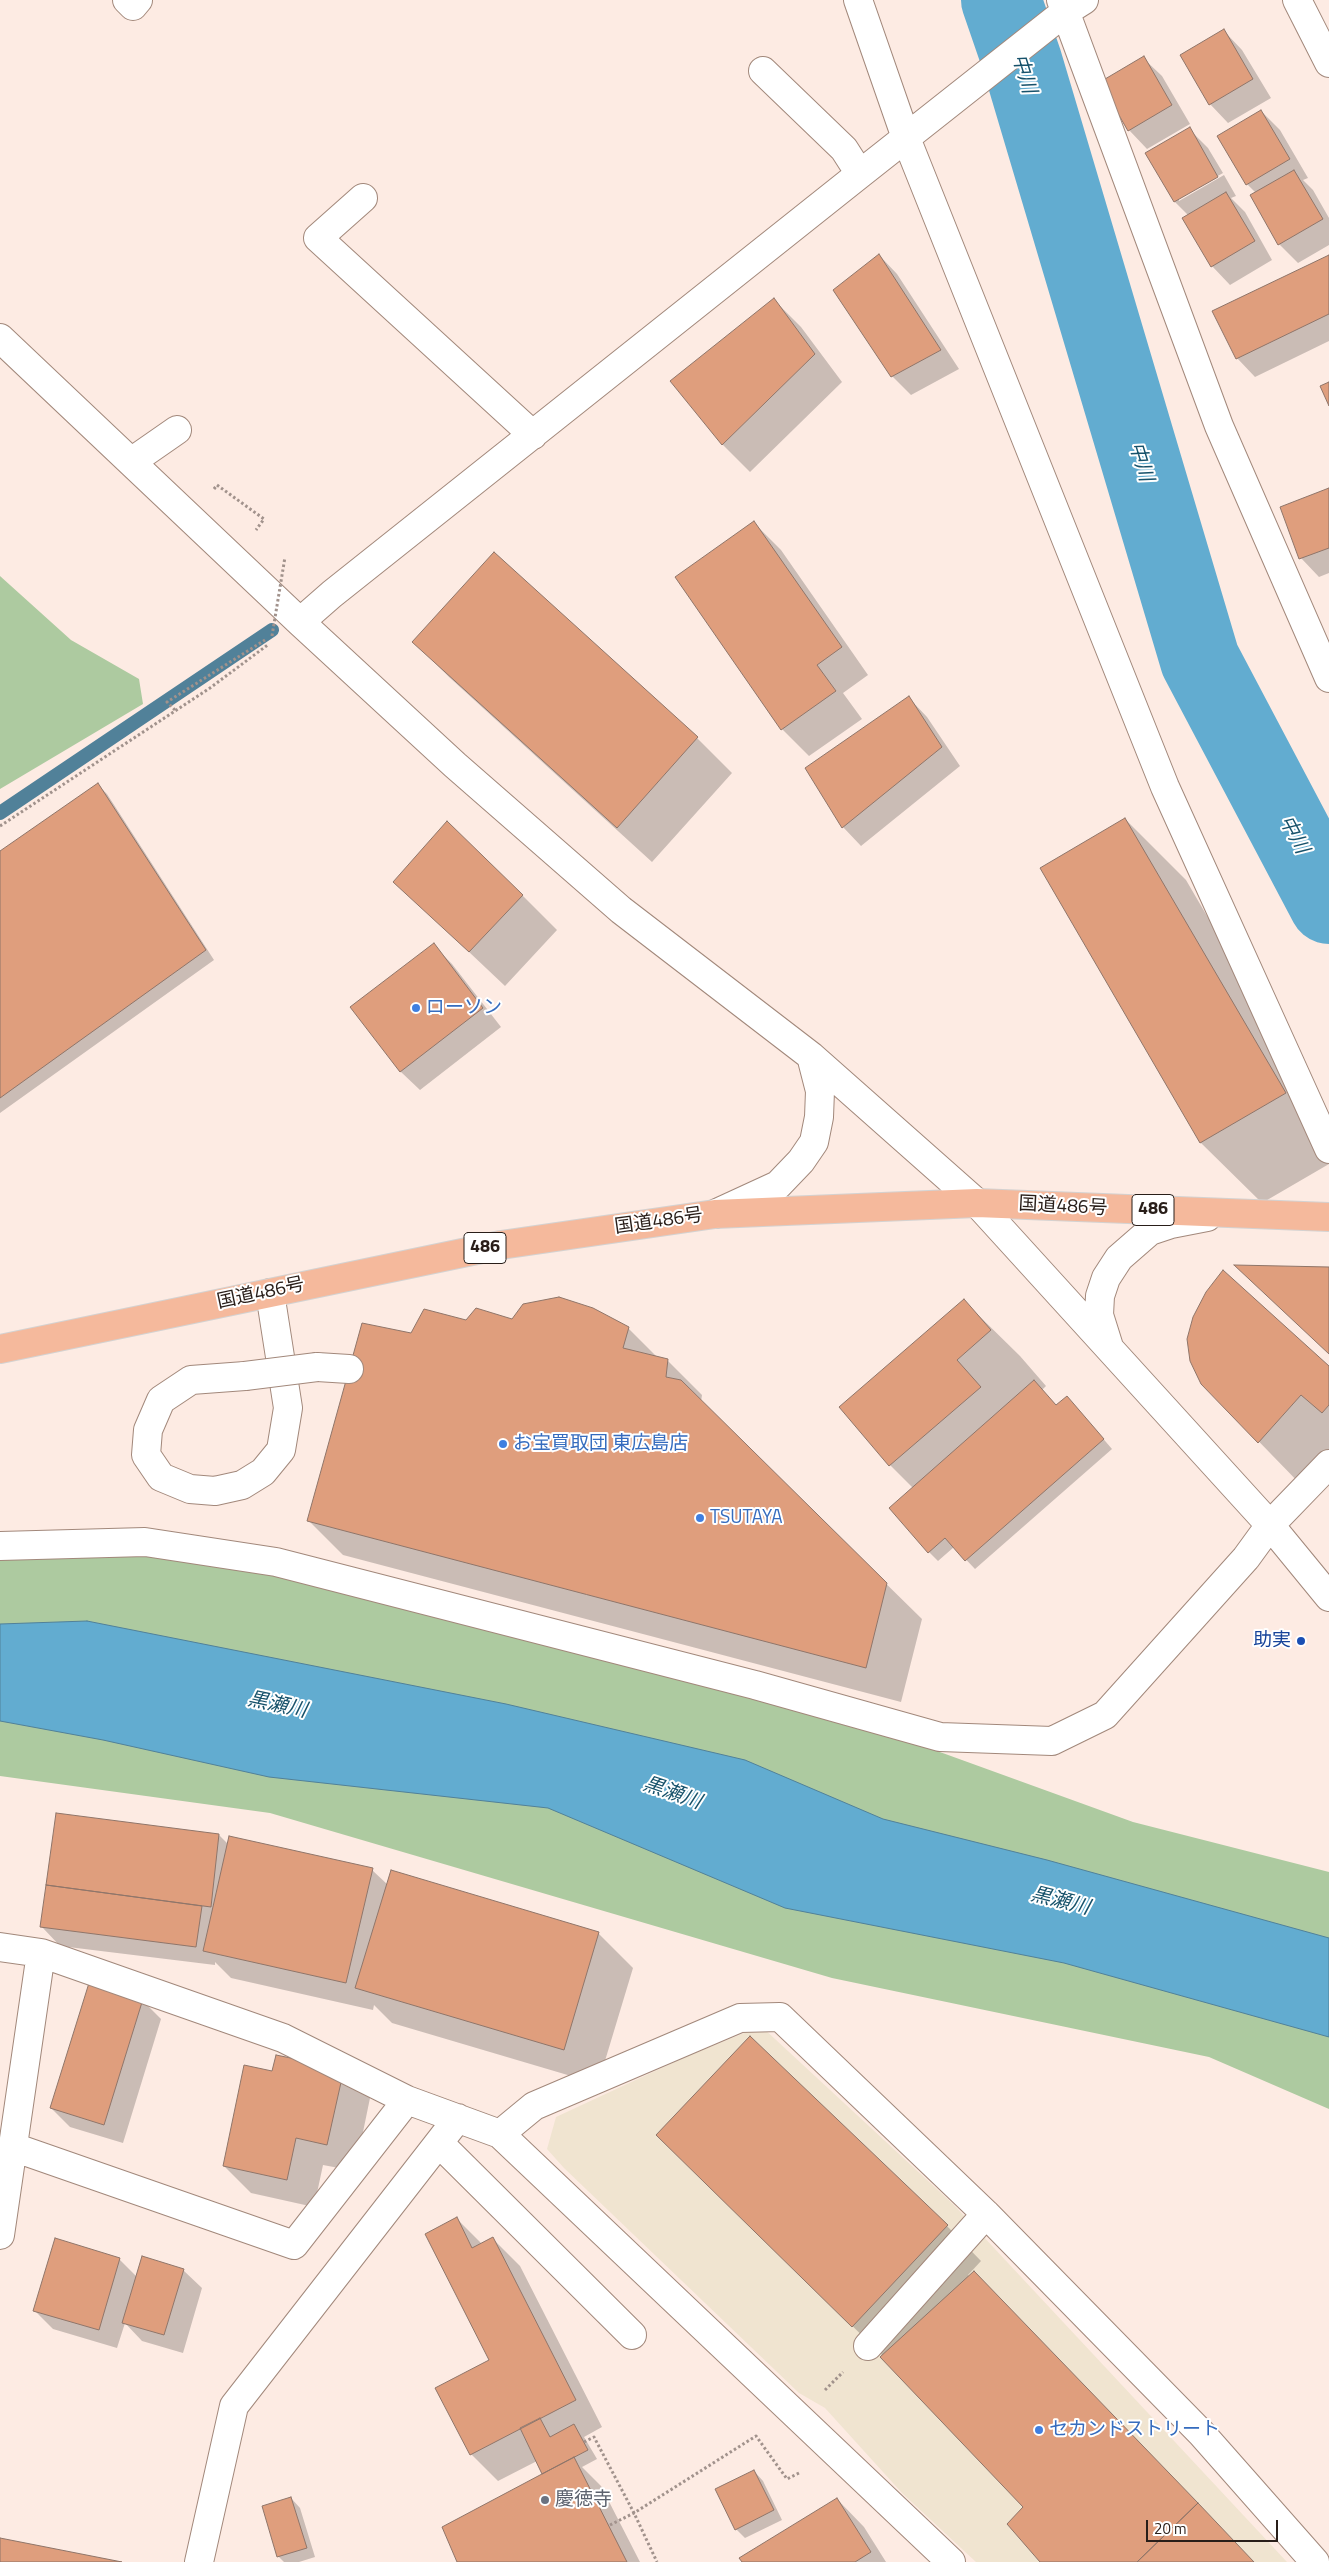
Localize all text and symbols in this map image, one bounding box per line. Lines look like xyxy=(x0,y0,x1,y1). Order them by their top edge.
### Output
water label: 中川 xyxy=(1006,51,1040,97)
water label: 中川 xyxy=(1123,439,1157,485)
water label: 中川 xyxy=(1273,812,1313,858)
place label: ローソン xyxy=(426,997,502,1019)
marker: ローソン xyxy=(410,1002,422,1014)
street label: 国道486号 xyxy=(1018,1193,1108,1221)
road number: 486 xyxy=(1132,1194,1174,1226)
street label: 国道486号 xyxy=(613,1205,705,1239)
road number: 486 xyxy=(464,1232,506,1264)
street label: 国道486号 xyxy=(215,1274,307,1314)
place label: お宝買取団 東広島店 xyxy=(513,1433,688,1455)
marker: お宝買取団 東広島店 xyxy=(497,1438,509,1450)
place label: TSUTAYA xyxy=(710,1507,783,1529)
marker: TSUTAYA xyxy=(694,1512,706,1524)
place label: 助実 xyxy=(1253,1630,1291,1652)
marker: 助実 xyxy=(1295,1635,1307,1647)
water label: 黒瀬川 xyxy=(245,1688,309,1724)
water label: 黒瀬川 xyxy=(640,1773,704,1815)
water label: 黒瀬川 xyxy=(1028,1883,1092,1921)
place label: セカンドストリート xyxy=(1049,2419,1220,2441)
marker: セカンドストリート xyxy=(1033,2424,1045,2436)
place label: 慶徳寺 xyxy=(555,2489,612,2511)
marker: 慶徳寺 xyxy=(539,2494,551,2506)
scale bar xyxy=(1149,2510,1282,2542)
text: 20 m xyxy=(1154,2517,1187,2540)

